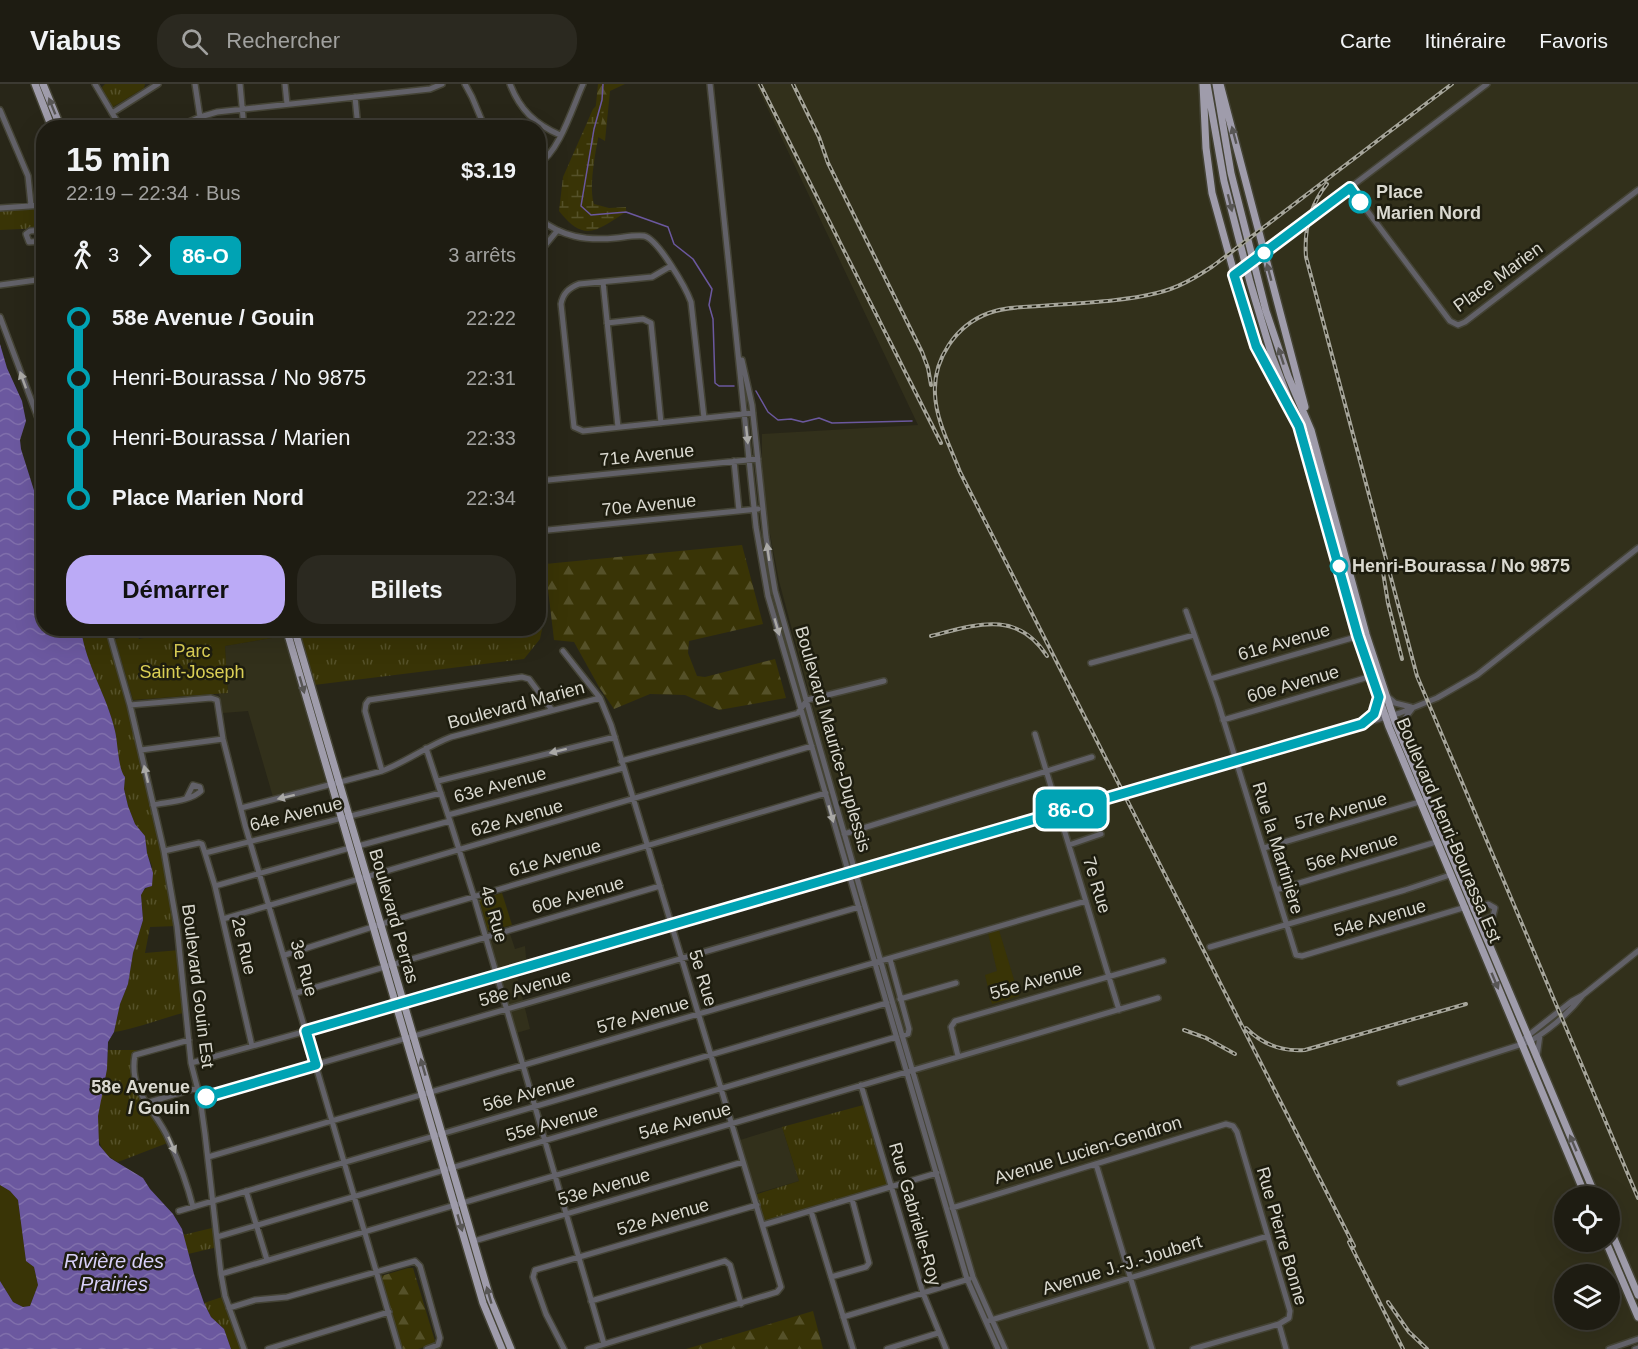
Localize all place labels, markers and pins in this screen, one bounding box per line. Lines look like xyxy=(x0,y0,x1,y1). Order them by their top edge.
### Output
place label: Place Marien Nord xyxy=(1376,182,1481,223)
marker: Place Marien Nord xyxy=(1349,191,1371,213)
unlabelled marker xyxy=(1255,244,1273,262)
place label: Henri-Bourassa / No 9875 xyxy=(1352,556,1570,576)
marker: Henri-Bourassa / No 9875 xyxy=(1330,557,1348,575)
place label: 58e Avenue / Gouin xyxy=(91,1077,190,1118)
marker: 58e Avenue / Gouin xyxy=(195,1086,217,1108)

